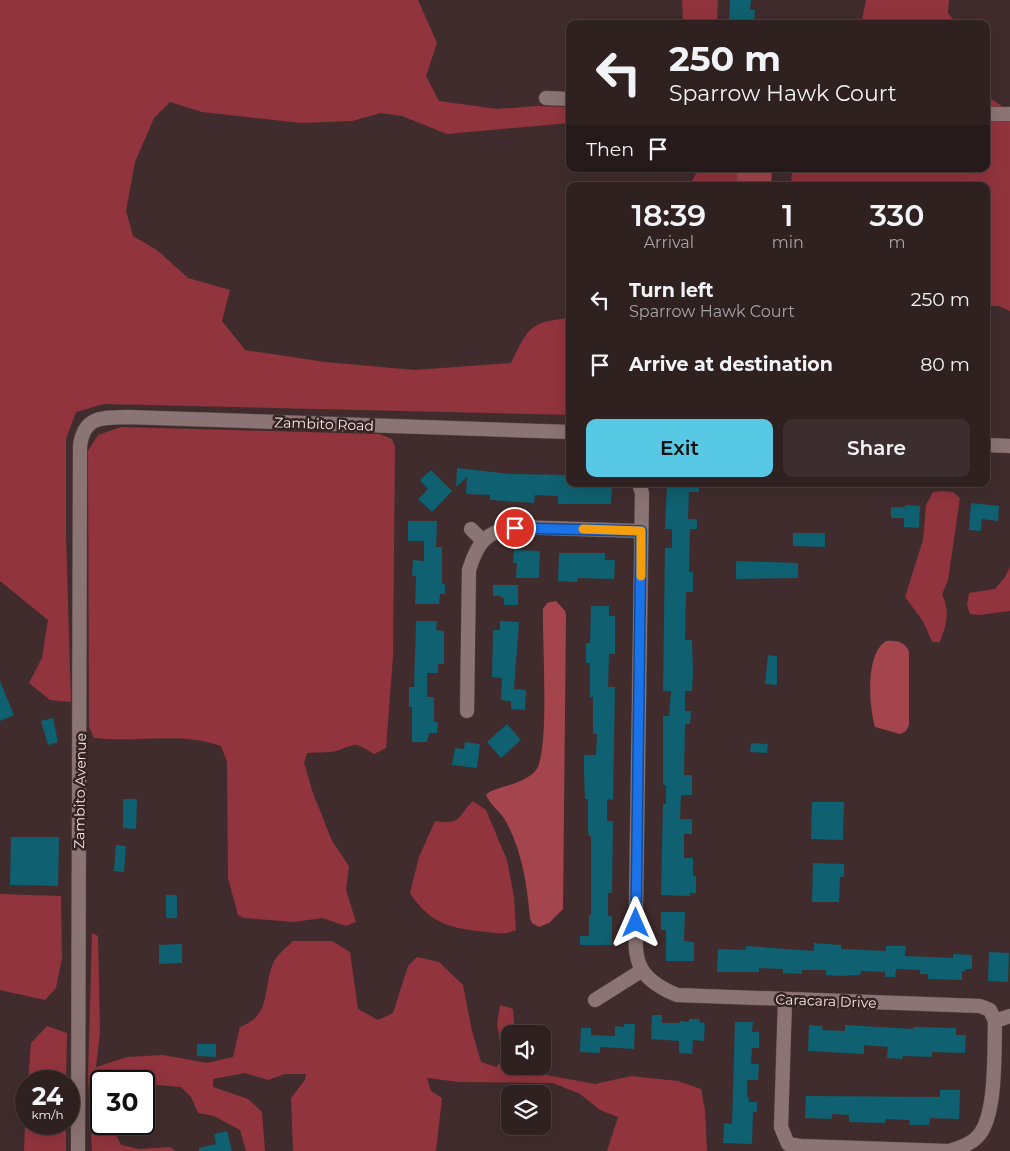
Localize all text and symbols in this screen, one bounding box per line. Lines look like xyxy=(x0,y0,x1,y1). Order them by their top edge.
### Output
text: 250 m xyxy=(669,37,781,80)
icon: left xyxy=(586,40,651,105)
text: Sparrow Hawk Court xyxy=(669,80,897,107)
icon: arrive xyxy=(644,135,672,163)
text: Then xyxy=(586,138,634,161)
text: 18:39 xyxy=(632,197,706,234)
text: 1 xyxy=(782,197,794,234)
text: 330 xyxy=(869,197,924,234)
text: Arrival xyxy=(644,233,694,252)
text: min xyxy=(772,233,804,252)
text: m xyxy=(888,233,905,252)
text: Turn left xyxy=(629,279,714,302)
icon: left xyxy=(586,286,614,314)
text: 250 m xyxy=(911,288,970,311)
text: Sparrow Hawk Court xyxy=(629,302,795,321)
icon: arrive xyxy=(586,351,614,379)
text: Arrive at destination xyxy=(629,353,833,376)
text: 80 m xyxy=(920,353,970,376)
street label: Zambito Road xyxy=(274,413,374,435)
button: Exit xyxy=(586,419,773,477)
button: Share xyxy=(783,419,970,477)
pin xyxy=(494,507,536,549)
icon: arrive xyxy=(501,514,529,542)
street label: Zambito Avenue xyxy=(70,733,90,849)
position arrow xyxy=(609,896,661,948)
street label: Caracara Drive xyxy=(775,990,877,1012)
map controls xyxy=(501,1025,551,1135)
button: sound xyxy=(501,1025,551,1075)
speed limit sign: 30 xyxy=(90,1070,155,1135)
text: 24 xyxy=(32,1081,63,1111)
button: layers xyxy=(501,1085,551,1135)
text: km/h xyxy=(31,1107,64,1122)

